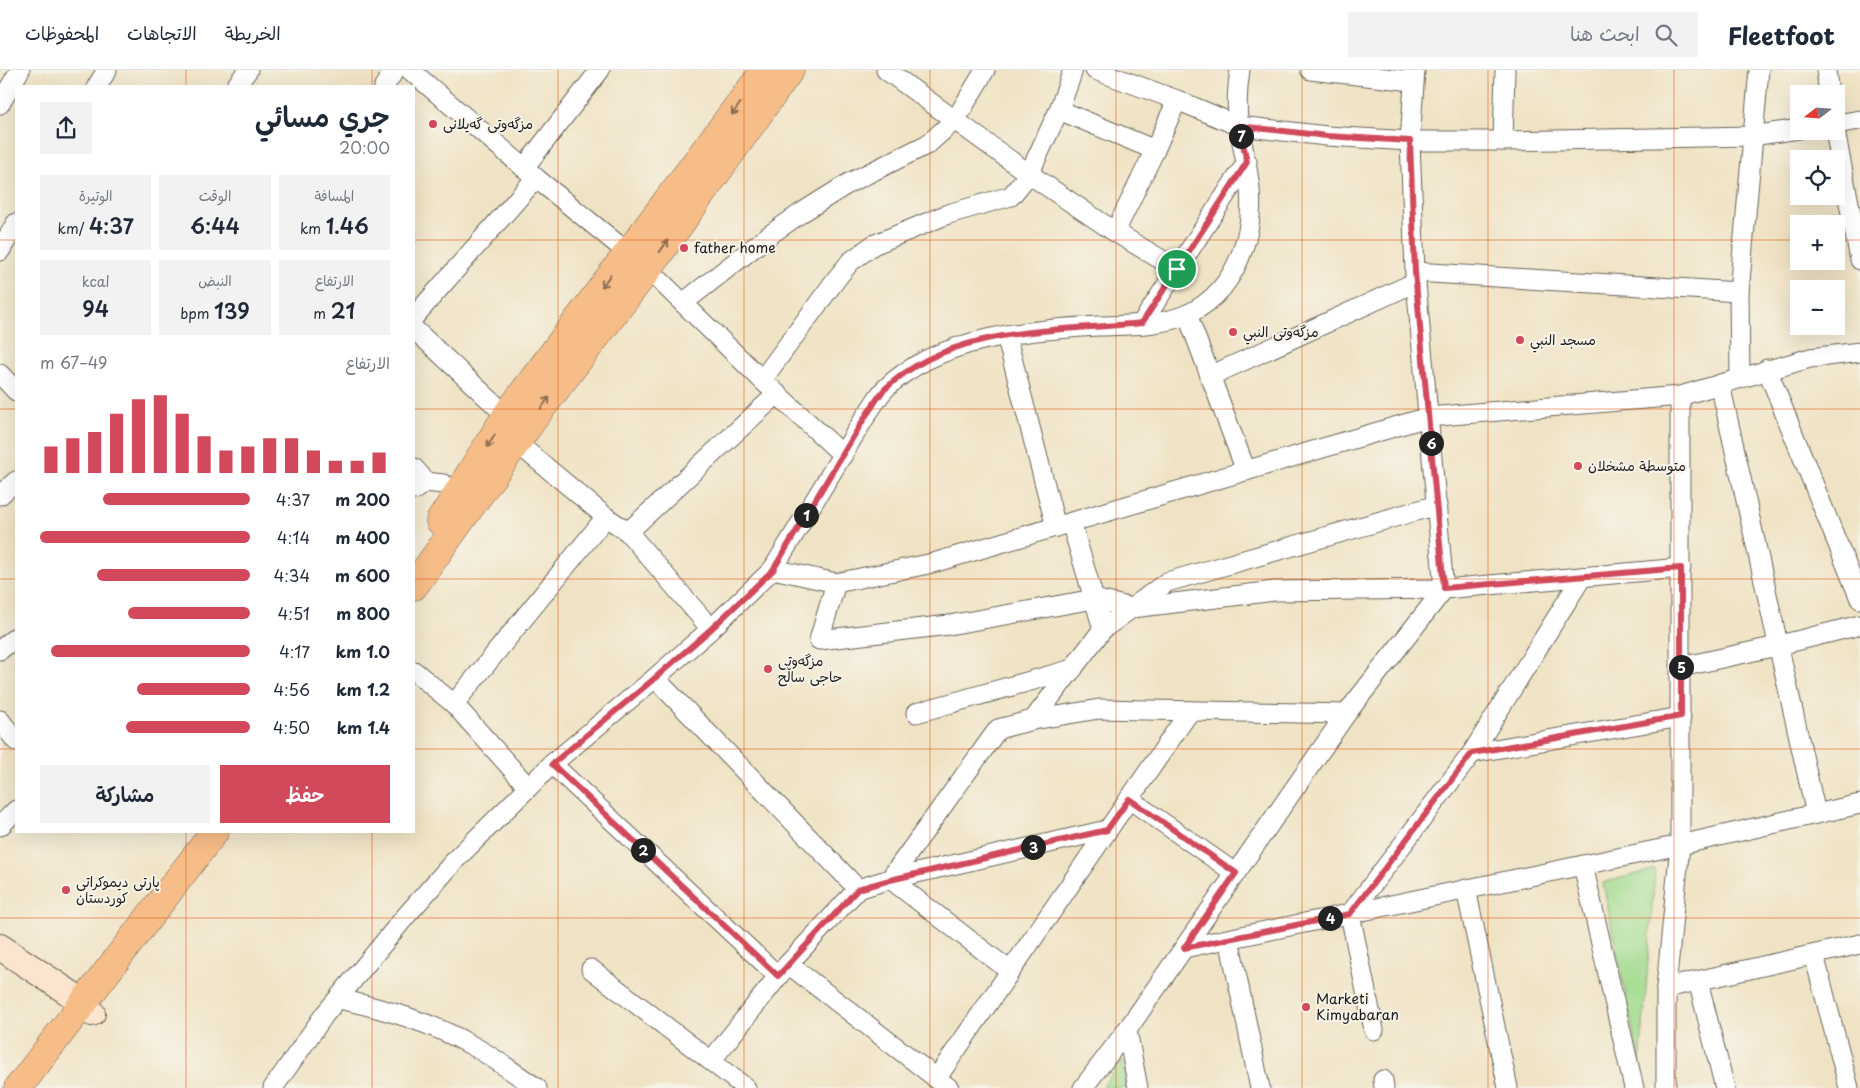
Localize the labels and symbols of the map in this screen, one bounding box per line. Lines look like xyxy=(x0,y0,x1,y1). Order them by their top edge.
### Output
north arrow xyxy=(1790,85,1845,140)
one-way arrow xyxy=(730,102,741,115)
place label: مزگەوتی گەیلانی xyxy=(443,113,533,134)
marker: مزگەوتی گەیلانی xyxy=(427,118,439,130)
pin: 7 xyxy=(1228,124,1254,148)
place label: father home xyxy=(694,237,776,258)
one-way arrow xyxy=(659,240,670,253)
marker: father home xyxy=(678,242,690,254)
pin xyxy=(1156,248,1198,290)
one-way arrow xyxy=(601,274,611,288)
place label: مزگەوتی النبي xyxy=(1243,321,1319,345)
marker: مزگەوتی النبي xyxy=(1227,326,1239,338)
place label: مسجد النبي xyxy=(1530,329,1596,353)
marker: مسجد النبي xyxy=(1514,334,1526,346)
one-way arrow xyxy=(540,397,551,410)
pin: 6 xyxy=(1418,430,1444,456)
one-way arrow xyxy=(486,433,496,447)
place label: متوسطة مشخلان xyxy=(1588,455,1686,476)
marker: متوسطة مشخلان xyxy=(1572,460,1584,472)
pin: 1 xyxy=(794,502,818,528)
place label: مزگەوتی حاجی ساڵح xyxy=(778,650,842,687)
pin: 5 xyxy=(1668,654,1694,680)
marker: مزگەوتی حاجی ساڵح xyxy=(762,663,774,675)
pin: 3 xyxy=(1020,834,1046,860)
pin: 2 xyxy=(630,838,656,862)
place label: پارتی دیموکراتی کوردستان xyxy=(76,871,160,908)
marker: پارتی دیموکراتی کوردستان xyxy=(60,884,72,896)
pin: 4 xyxy=(1318,906,1342,930)
place label: Marketi Kimyabaran xyxy=(1316,988,1399,1025)
marker: Marketi Kimyabaran xyxy=(1300,1001,1312,1013)

